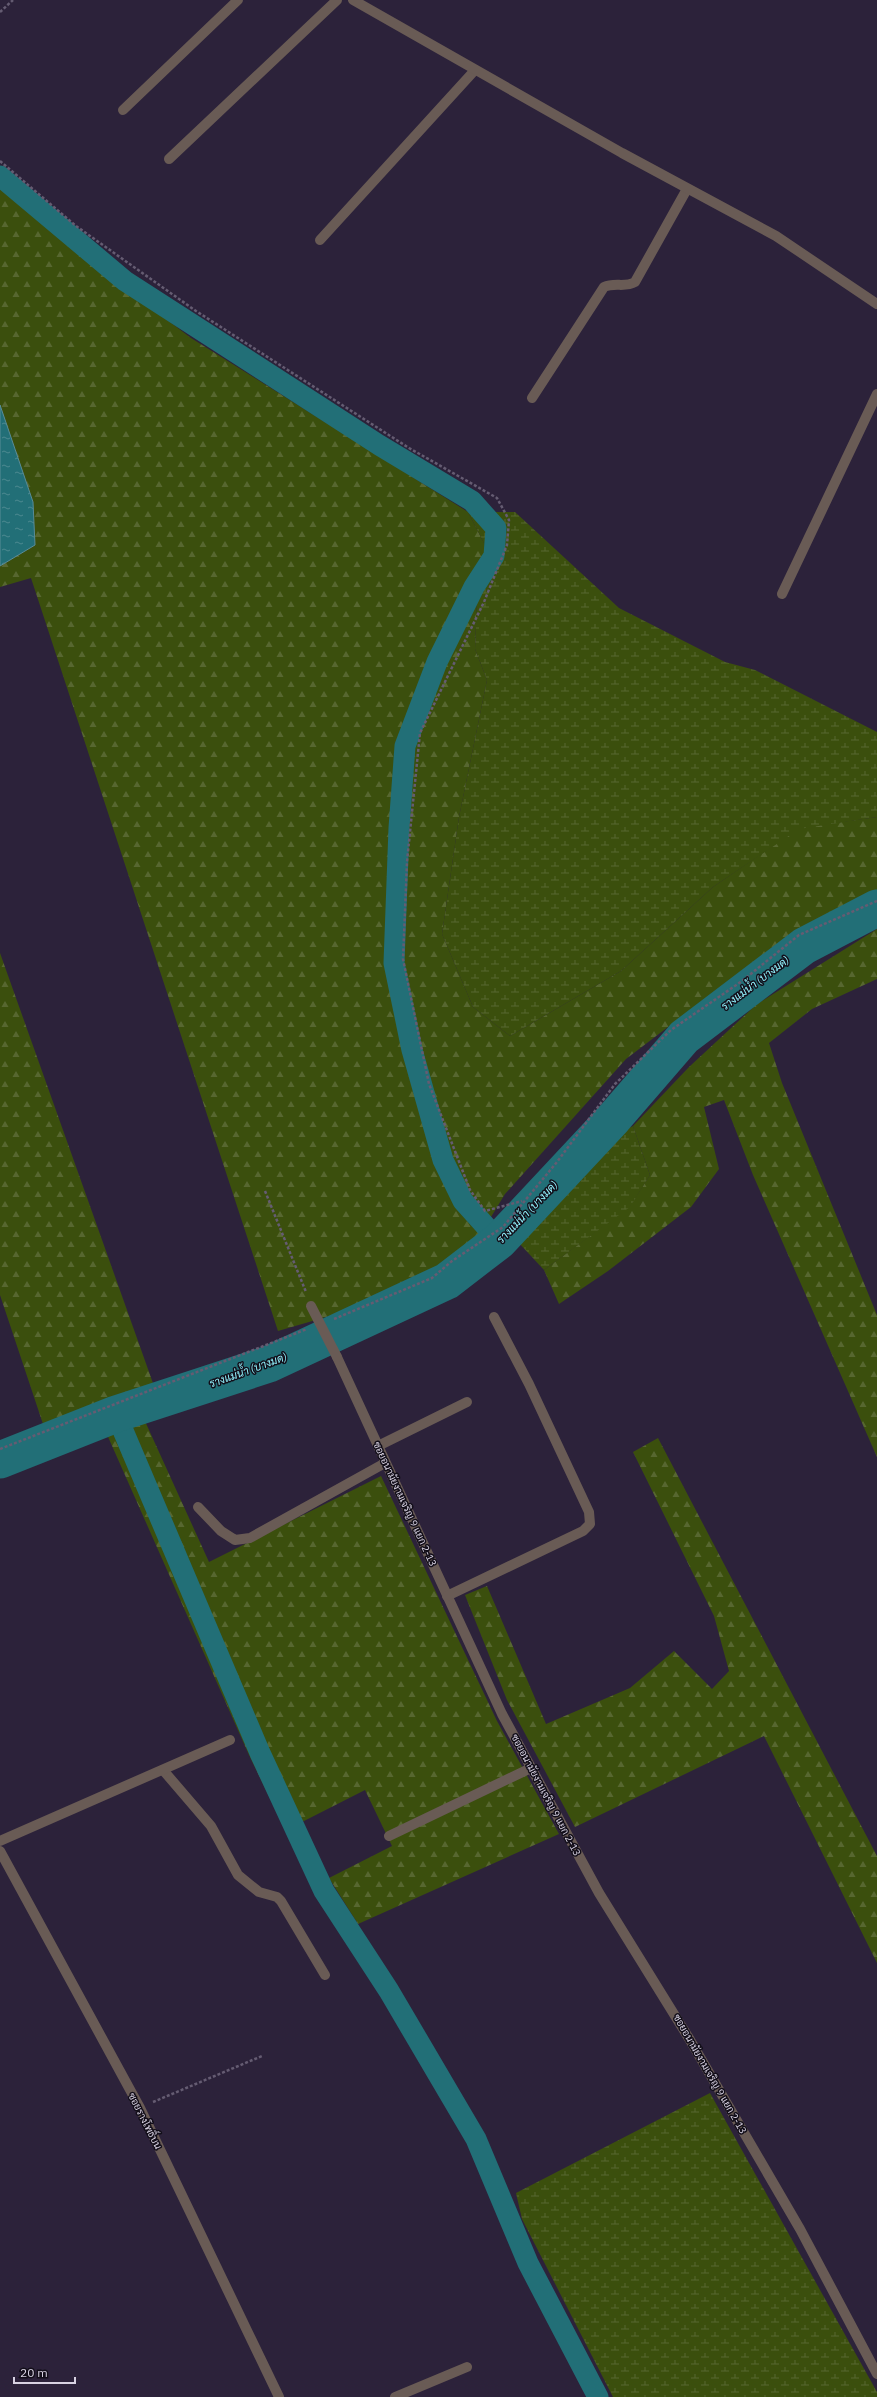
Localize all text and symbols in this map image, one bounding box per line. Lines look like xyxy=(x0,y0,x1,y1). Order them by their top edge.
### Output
water label: รางแม่น้ำ (บางมด) xyxy=(716,949,792,1013)
water label: รางแม่น้ำ (บางมด) xyxy=(491,1175,561,1246)
water label: รางแม่น้ำ (บางมด) xyxy=(206,1346,289,1391)
street label: ซอยอนามัยงามเจริญ 9 แยก 2-13 xyxy=(370,1439,440,1569)
street label: ซอยอนามัยงามเจริญ 9 แยก 2-13 xyxy=(508,1732,584,1858)
street label: ซอยอนามัยงามเจริญ 9 แยก 2-13 xyxy=(670,2012,750,2136)
street label: ซอยรางโพธิ์บน xyxy=(125,2090,167,2151)
scale bar xyxy=(14,2359,75,2385)
text: 20 m xyxy=(20,2365,48,2380)

